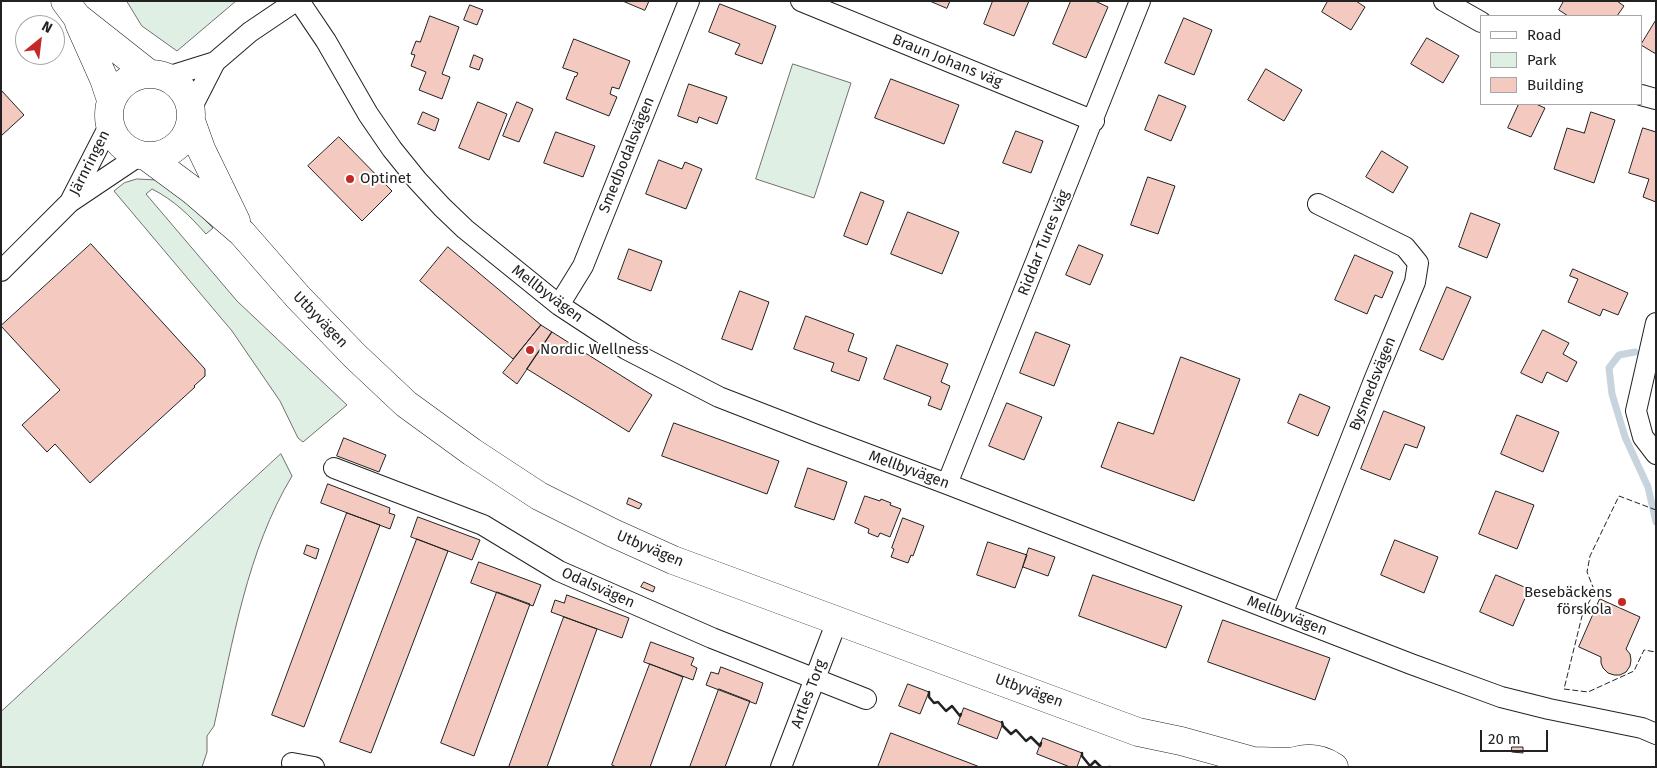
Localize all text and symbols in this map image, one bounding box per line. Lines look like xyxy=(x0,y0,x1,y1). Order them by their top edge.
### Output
north arrow xyxy=(15,15,65,65)
legend xyxy=(1480,15,1642,105)
text: N xyxy=(39,18,55,37)
text: Road xyxy=(1527,26,1562,44)
street label: Braun Johans väg xyxy=(889,31,1005,91)
text: Park xyxy=(1527,51,1557,69)
text: Building xyxy=(1527,76,1583,94)
street label: Smedbodalsvägen xyxy=(595,94,659,216)
street label: Järnringen xyxy=(66,127,114,199)
place label: Optinet xyxy=(360,170,411,188)
marker: Optinet xyxy=(344,173,356,185)
street label: Riddar Tures väg xyxy=(1015,187,1073,299)
street label: Mellbyvägen xyxy=(508,261,586,327)
street label: Utbyvägen xyxy=(289,288,351,352)
street label: Bysmedsvägen xyxy=(1346,334,1400,434)
place label: Nordic Wellness xyxy=(540,341,649,359)
marker: Nordic Wellness xyxy=(524,344,536,356)
street label: Mellbyvägen xyxy=(866,447,952,493)
street label: Utbyvägen xyxy=(614,527,686,571)
street label: Odalsvägen xyxy=(559,564,637,612)
place label: Besebäckens förskola xyxy=(1524,584,1612,619)
street label: Mellbyvägen xyxy=(1244,592,1330,640)
marker: Besebäckens förskola xyxy=(1616,596,1628,608)
street label: Artles Torg xyxy=(788,657,830,731)
street label: Utbyvägen xyxy=(992,670,1066,712)
scale bar xyxy=(1482,720,1550,752)
text: 20 m xyxy=(1488,730,1521,748)

